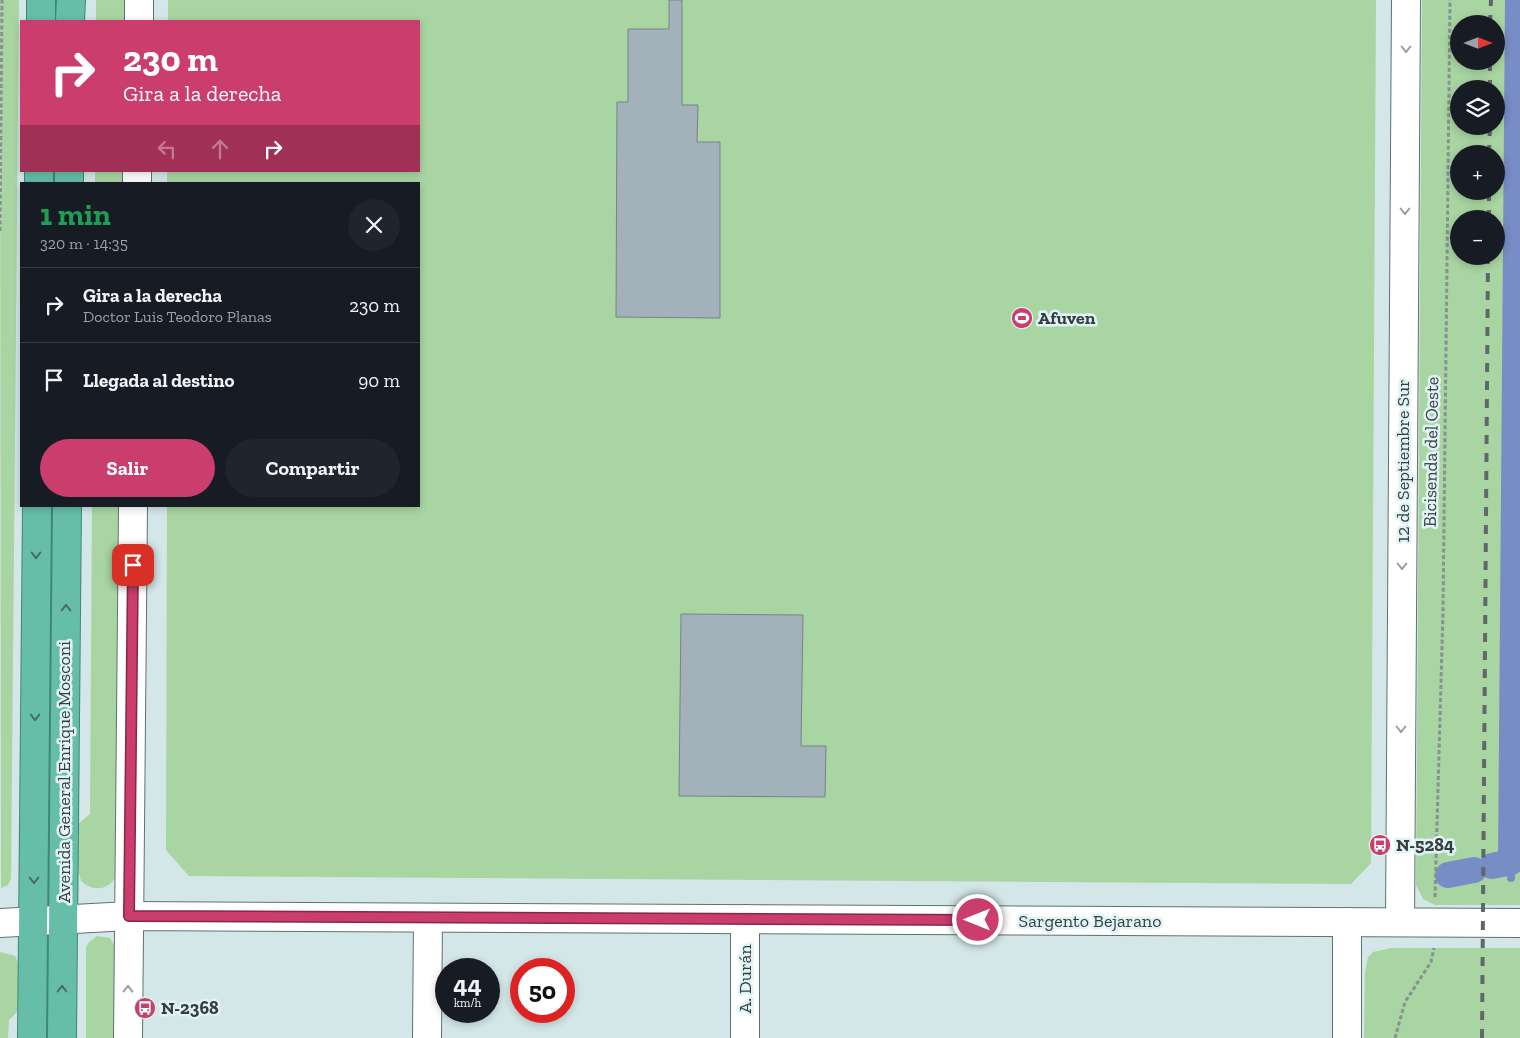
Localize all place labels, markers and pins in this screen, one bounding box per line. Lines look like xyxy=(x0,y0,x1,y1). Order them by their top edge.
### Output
sports icon: Afuven xyxy=(1010,306,1034,330)
place label: Afuven xyxy=(1038,307,1096,329)
pin xyxy=(112,544,154,586)
bus stop icon: N-5284 xyxy=(1368,833,1392,857)
place label: N-5284 xyxy=(1396,834,1454,856)
bus stop icon: N-2368 xyxy=(133,996,157,1020)
place label: N-2368 xyxy=(161,997,219,1019)

